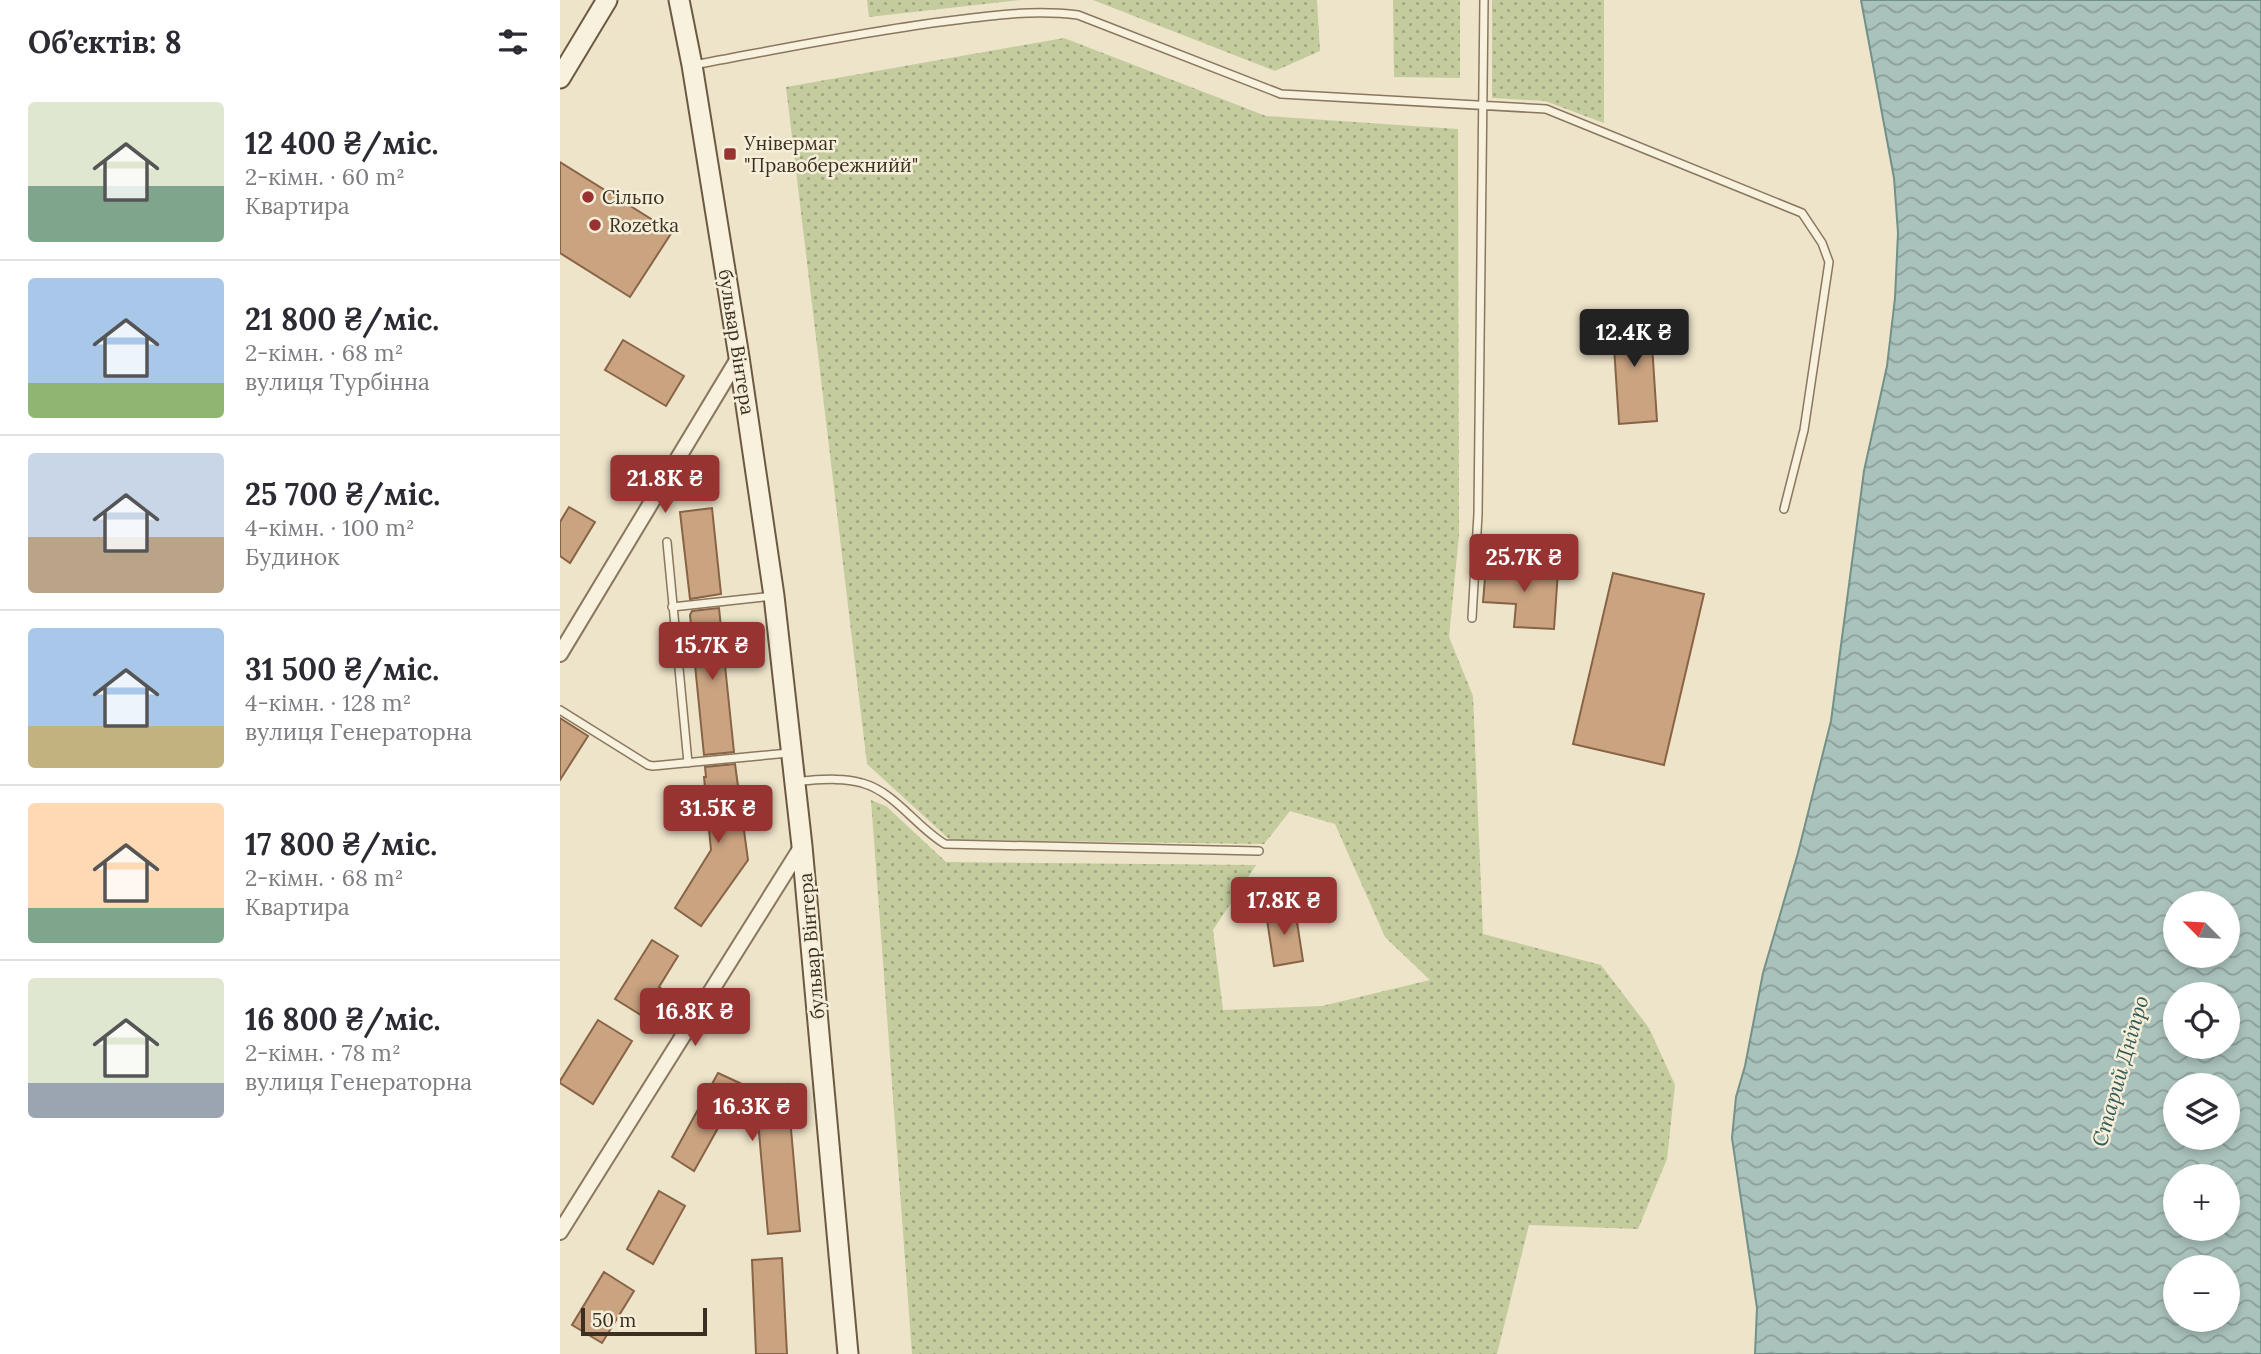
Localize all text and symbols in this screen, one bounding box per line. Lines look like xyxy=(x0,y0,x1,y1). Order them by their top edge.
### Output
text: Об’єктів: 8 xyxy=(28,23,182,61)
icon: filters xyxy=(494,23,532,61)
text: 12 400 ₴/міс. xyxy=(245,124,439,162)
icon: home xyxy=(84,130,168,214)
place label: Універмаг "Правобережнийй" xyxy=(743,131,918,177)
marker: Універмаг "Правобережнийй" xyxy=(722,146,738,162)
text: 2-кімн. · 60 m² xyxy=(245,162,405,191)
place label: Сільпо xyxy=(602,185,664,209)
marker: Сільпо xyxy=(580,189,596,205)
text: Квартира xyxy=(245,191,350,220)
place label: Rozetka xyxy=(609,213,679,237)
marker: Rozetka xyxy=(587,217,603,233)
street label: бульвар Вінтера xyxy=(714,268,760,417)
text: 21 800 ₴/міс. xyxy=(245,300,439,338)
icon: home xyxy=(84,306,168,390)
pin: 12.4K ₴ xyxy=(1569,310,1699,369)
text: 12.4K ₴ xyxy=(1596,317,1672,346)
text: 2-кімн. · 68 m² xyxy=(245,338,403,367)
text: вулиця Турбінна xyxy=(245,367,430,396)
pin: 21.8K ₴ xyxy=(600,456,730,515)
text: 21.8K ₴ xyxy=(626,463,704,492)
text: 25 700 ₴/міс. xyxy=(245,475,440,513)
icon: home xyxy=(84,481,168,565)
text: 4-кімн. · 100 m² xyxy=(245,513,415,542)
pin: 25.7K ₴ xyxy=(1459,534,1589,594)
text: Будинок xyxy=(245,542,340,571)
text: 25.7K ₴ xyxy=(1485,542,1563,571)
pin: 15.7K ₴ xyxy=(647,622,777,682)
text: 15.7K ₴ xyxy=(675,630,749,659)
text: 31 500 ₴/міс. xyxy=(245,650,439,688)
icon: home xyxy=(84,656,168,740)
text: 4-кімн. · 128 m² xyxy=(245,688,411,717)
text: вулиця Генераторна xyxy=(245,717,472,746)
pin: 31.5K ₴ xyxy=(653,786,783,845)
text: 31.5K ₴ xyxy=(679,793,757,822)
text: 17 800 ₴/міс. xyxy=(245,825,437,863)
icon: home xyxy=(84,831,168,915)
text: 2-кімн. · 68 m² xyxy=(245,863,403,892)
street label: бульвар Вінтера xyxy=(793,872,829,1020)
pin: 17.8K ₴ xyxy=(1219,878,1349,937)
text: 17.8K ₴ xyxy=(1247,885,1321,914)
north arrow xyxy=(2163,891,2240,968)
map controls xyxy=(2163,891,2240,1332)
text: Квартира xyxy=(245,892,350,921)
button: locate xyxy=(2163,982,2240,1059)
pin: 16.8K ₴ xyxy=(630,988,760,1048)
water label: Старий Дніпро xyxy=(2086,992,2154,1150)
text: 16.8K ₴ xyxy=(656,996,734,1025)
text: 16 800 ₴/міс. xyxy=(245,1000,441,1038)
icon: home xyxy=(84,1006,168,1090)
text: 2-кімн. · 78 m² xyxy=(245,1038,401,1067)
text: вулиця Генераторна xyxy=(245,1067,472,1096)
button: layers xyxy=(2163,1073,2240,1150)
pin: 16.3K ₴ xyxy=(687,1084,817,1143)
text: 16.3K ₴ xyxy=(713,1091,791,1120)
button: + xyxy=(2163,1164,2240,1241)
button: − xyxy=(2163,1255,2240,1332)
scale bar xyxy=(581,1305,707,1337)
text: 50 m xyxy=(592,1308,636,1332)

